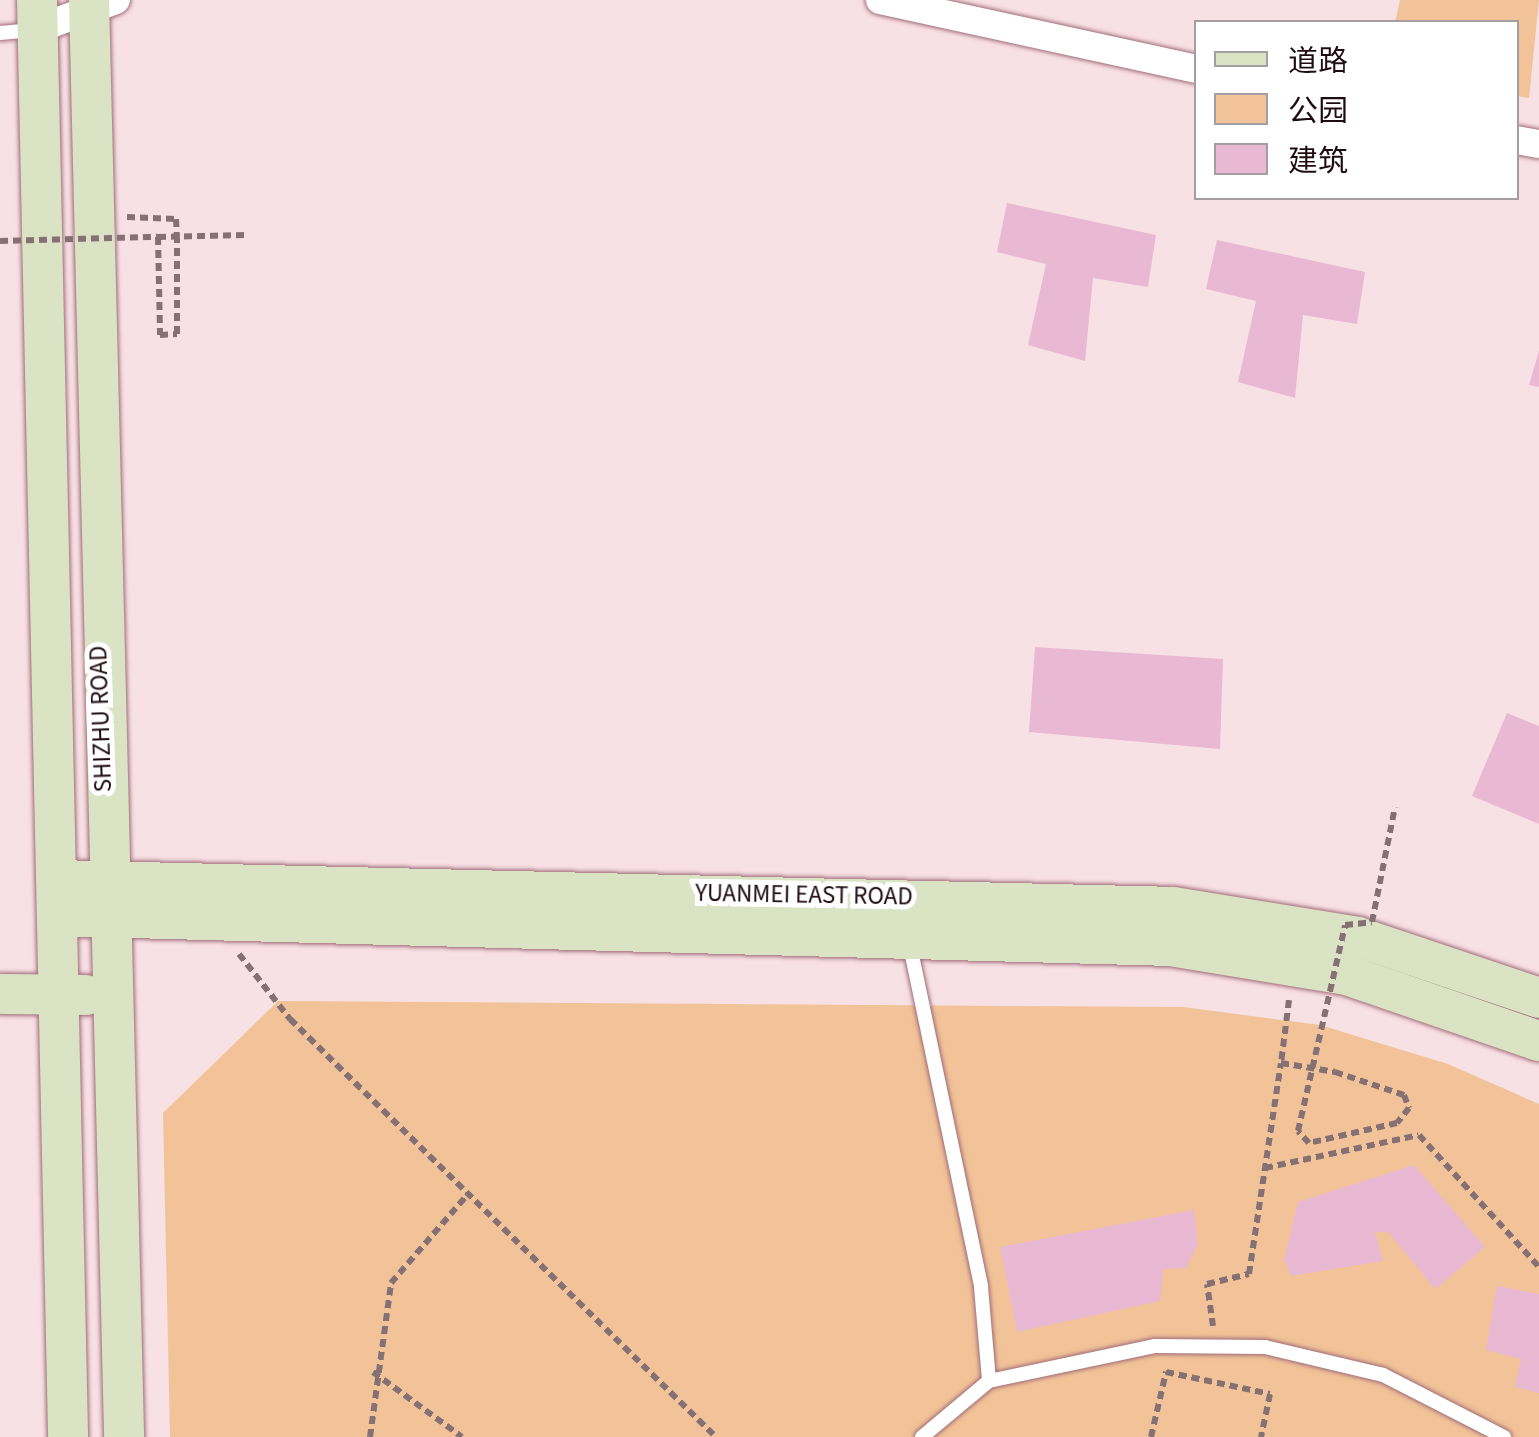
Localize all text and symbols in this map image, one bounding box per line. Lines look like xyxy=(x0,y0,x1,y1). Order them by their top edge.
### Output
legend xyxy=(1194,20,1519,200)
text: 道路 xyxy=(1288,40,1348,83)
text: 公园 xyxy=(1288,90,1348,133)
text: 建筑 xyxy=(1288,140,1348,183)
street label: SHIZHU ROAD xyxy=(83,645,119,793)
street label: YUANMEI EAST ROAD xyxy=(695,878,913,912)

